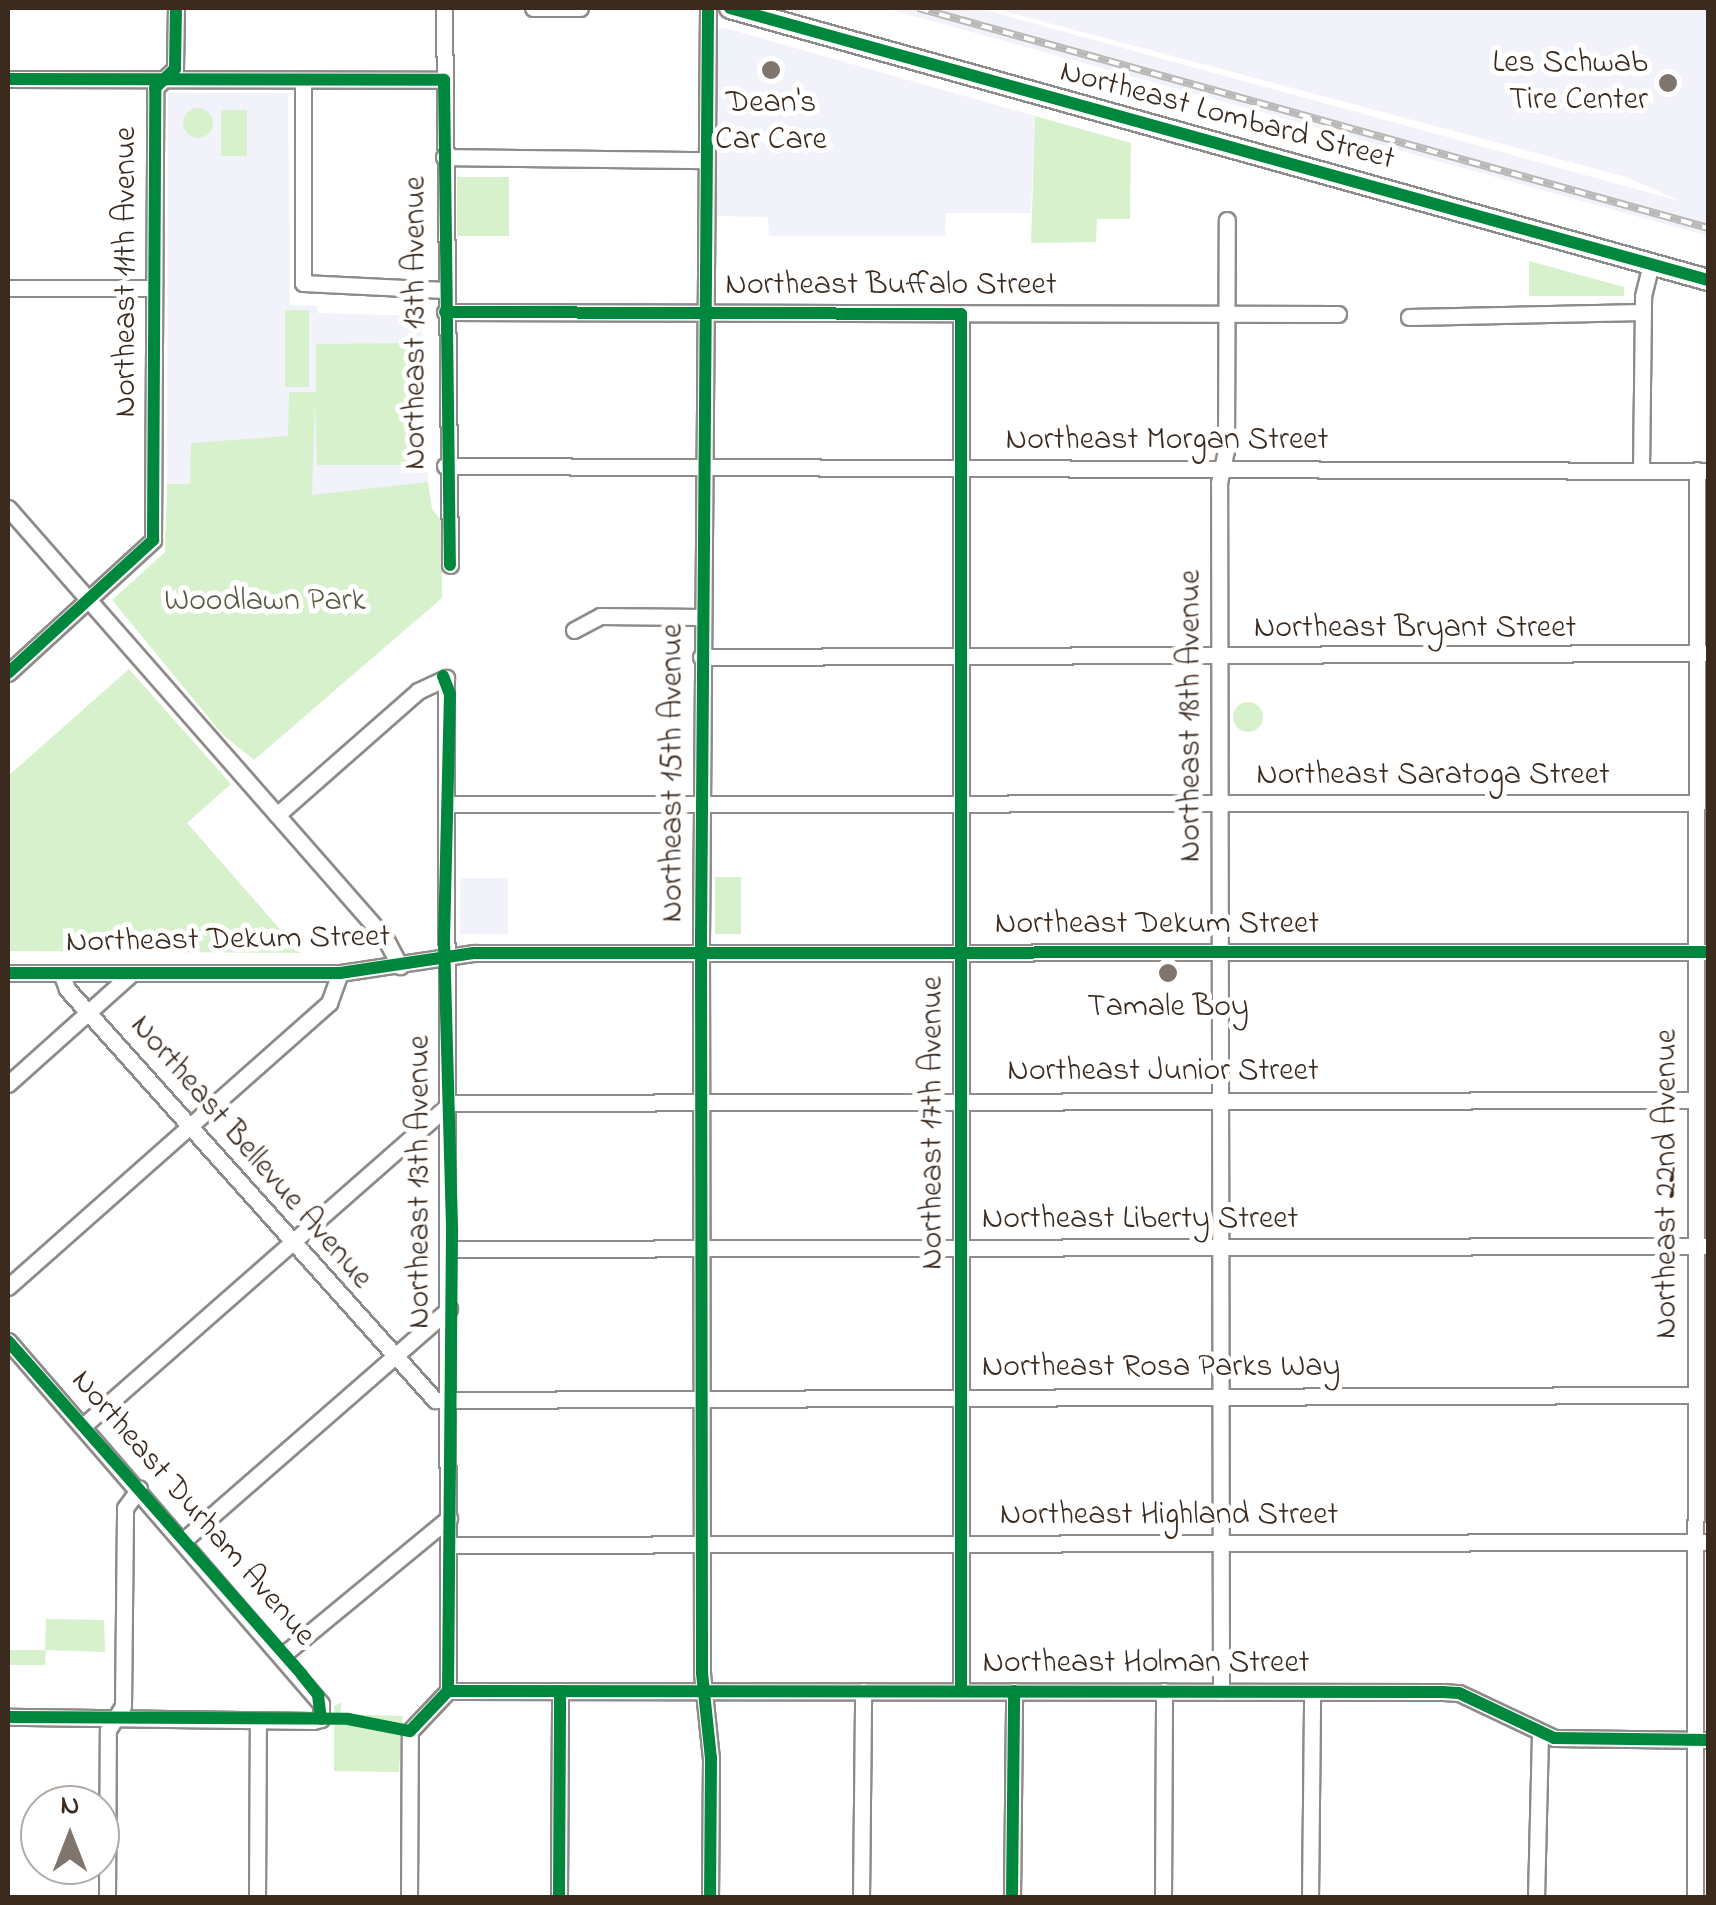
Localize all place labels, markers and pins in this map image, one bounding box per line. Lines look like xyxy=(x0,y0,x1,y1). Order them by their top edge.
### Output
place label: Les Schwab Tire Center xyxy=(1492,46,1648,121)
marker: Dean's Car Care xyxy=(760,59,782,81)
marker: Les Schwab Tire Center xyxy=(1657,72,1679,94)
place label: Dean's Car Care xyxy=(715,86,827,161)
marker: Tamale Boy xyxy=(1157,962,1179,984)
place label: Tamale Boy xyxy=(1087,989,1249,1027)

